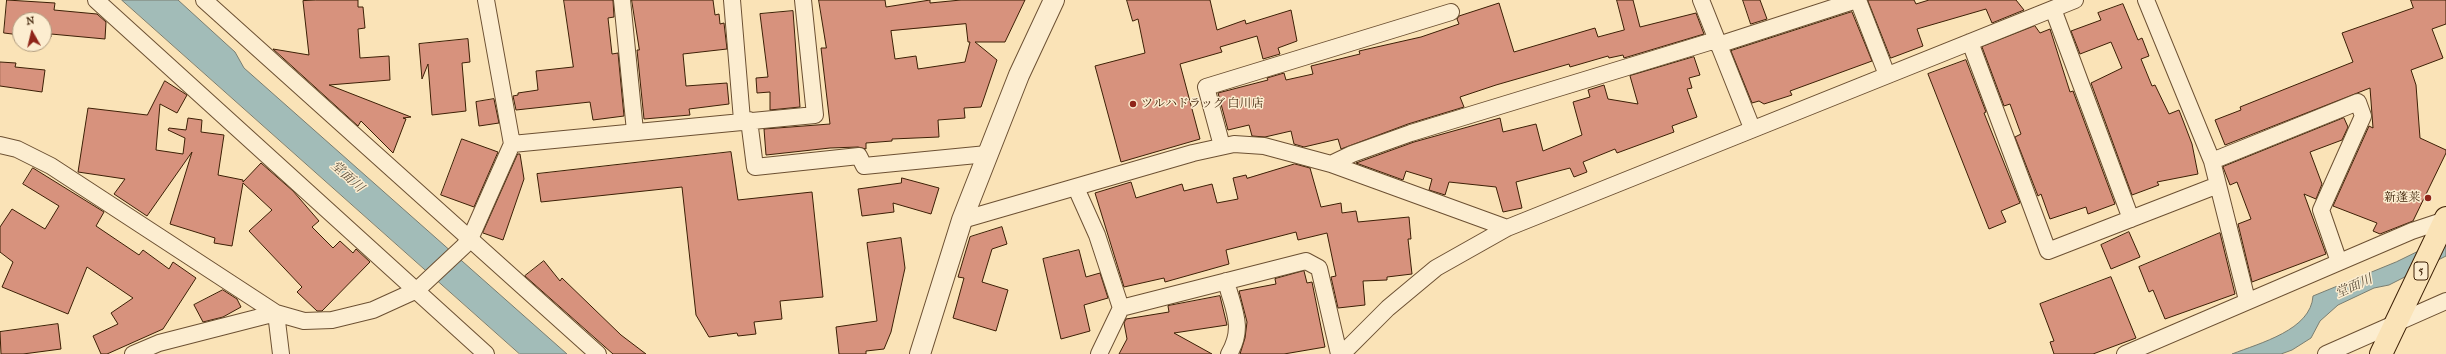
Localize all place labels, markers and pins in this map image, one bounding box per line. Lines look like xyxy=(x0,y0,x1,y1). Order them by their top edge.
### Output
place label: ツルハドラッグ 白川店 xyxy=(1141,97,1264,111)
marker: ツルハドラッグ 白川店 xyxy=(1128,99,1138,109)
place label: 新蓬莱 xyxy=(2384,191,2420,205)
marker: 新蓬莱 xyxy=(2423,193,2433,203)

